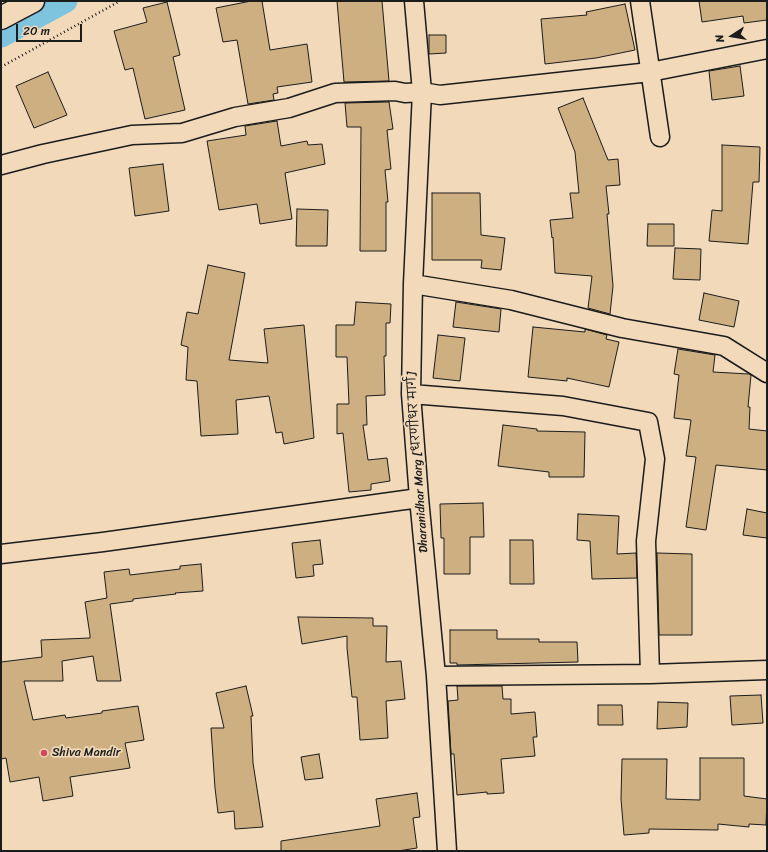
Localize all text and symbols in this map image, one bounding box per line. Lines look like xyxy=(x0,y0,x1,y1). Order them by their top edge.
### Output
scale bar xyxy=(18,16,84,42)
north arrow xyxy=(712,16,752,56)
text: 20 m xyxy=(23,20,50,42)
text: N xyxy=(710,33,730,44)
street label: Dharanidhar Marg [धरणीधर मार्ग] xyxy=(404,371,432,553)
place label: Shiva Mandir xyxy=(52,746,121,760)
marker: Shiva Mandir xyxy=(39,748,49,758)

